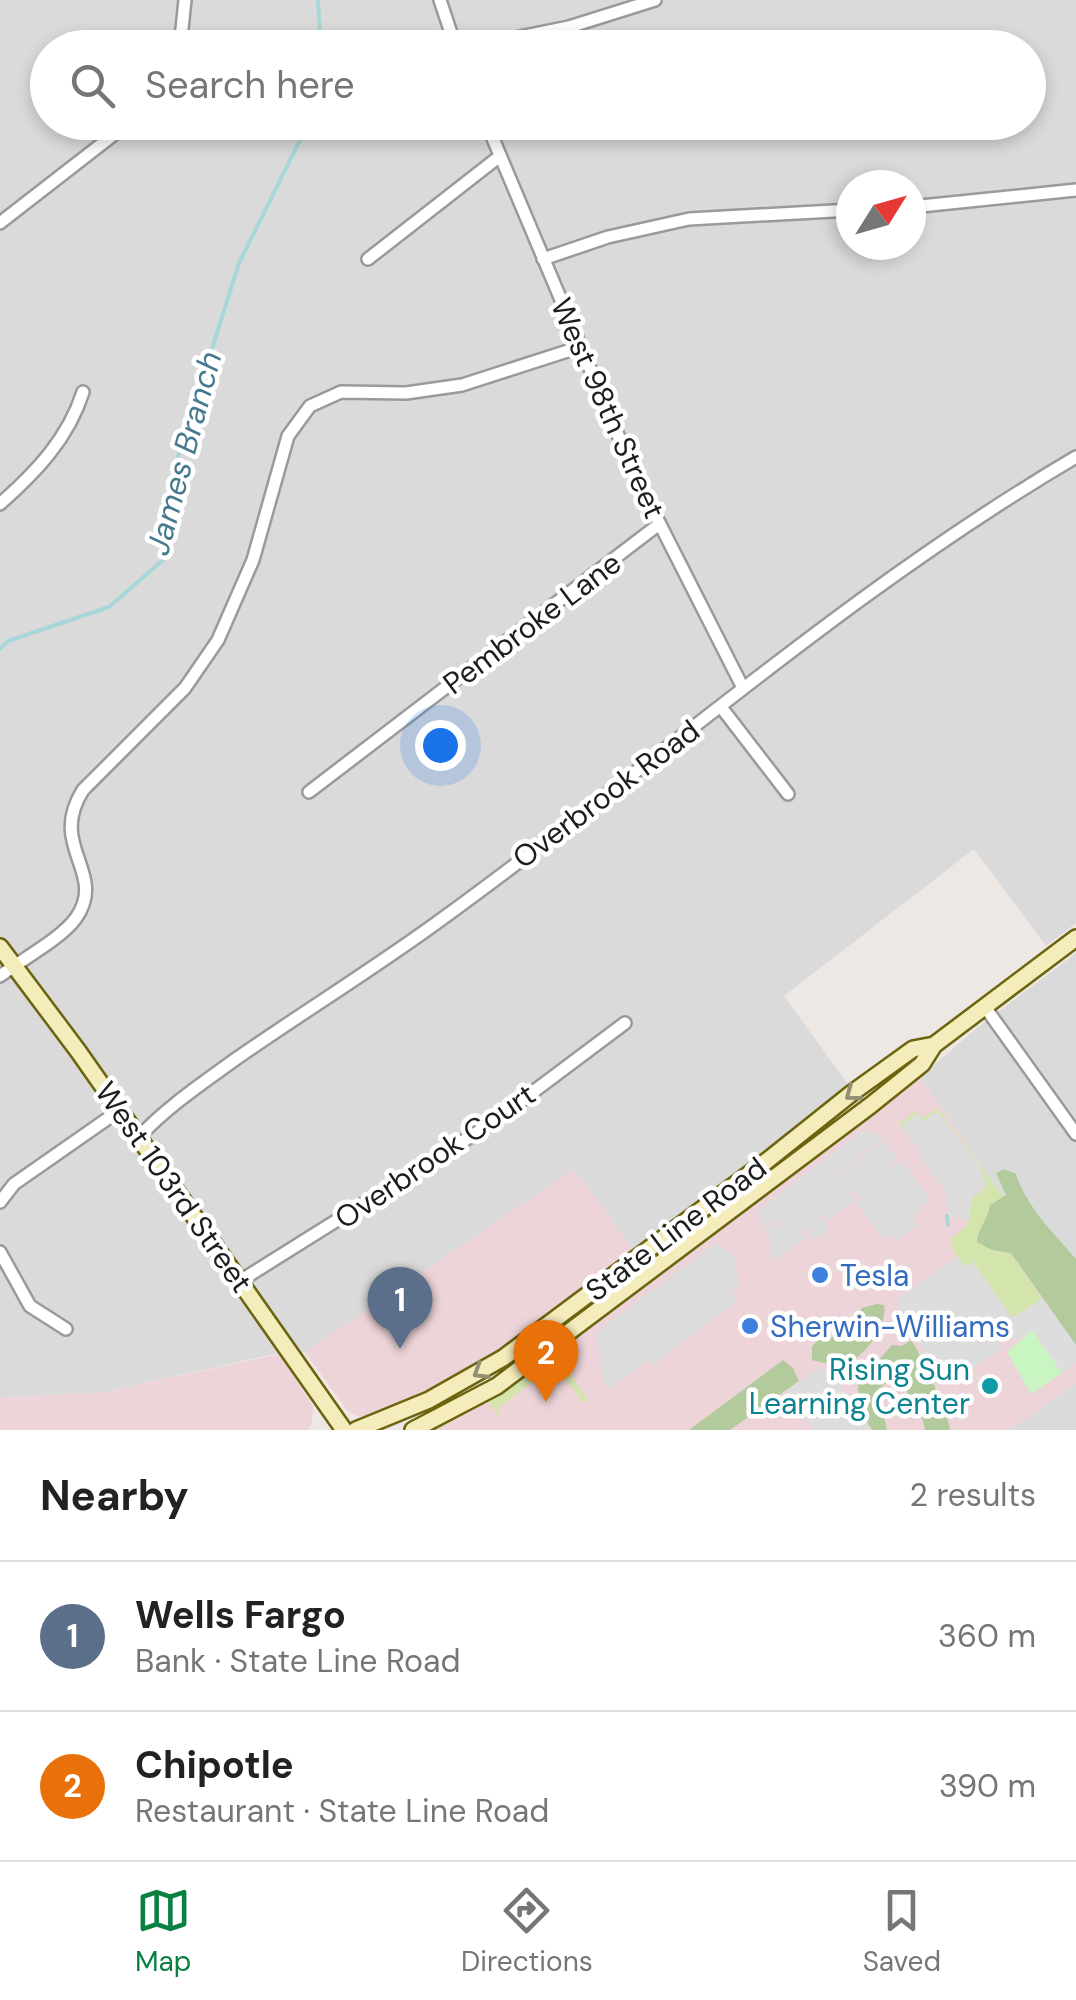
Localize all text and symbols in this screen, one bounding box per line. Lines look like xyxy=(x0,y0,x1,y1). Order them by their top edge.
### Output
search box xyxy=(30,30,1046,140)
icon: search xyxy=(65,58,120,113)
text: Search here xyxy=(145,60,355,110)
north arrow xyxy=(836,170,926,260)
street label: West 98th Street xyxy=(542,292,674,524)
water label: James Branch xyxy=(137,347,231,559)
street label: Pembroke Lane xyxy=(435,543,629,703)
street label: Overbrook Road xyxy=(505,711,707,877)
your location xyxy=(415,720,466,771)
street label: West 103rd Street xyxy=(87,1074,261,1300)
street label: Overbrook Court xyxy=(327,1074,543,1238)
one-way arrow xyxy=(845,1082,863,1099)
street label: State Line Road xyxy=(578,1148,774,1310)
place label: Tesla xyxy=(840,1256,909,1295)
marker: Tesla xyxy=(809,1264,831,1286)
pin: 1 xyxy=(368,1266,432,1349)
place label: Sherwin-Williams xyxy=(770,1307,1010,1346)
marker: Sherwin-Williams xyxy=(739,1315,761,1337)
pin: 2 xyxy=(514,1320,578,1402)
place label: Rising Sun Learning Center xyxy=(749,1350,970,1423)
one-way arrow xyxy=(473,1360,491,1379)
marker: Rising Sun Learning Center xyxy=(979,1375,1001,1397)
text: Nearby xyxy=(40,1468,189,1523)
text: 2 results xyxy=(910,1474,1036,1516)
text: Wells Fargo xyxy=(135,1590,346,1640)
text: 1 xyxy=(67,1615,78,1657)
text: 360 m xyxy=(938,1615,1036,1657)
text: Bank · State Line Road xyxy=(135,1640,461,1682)
text: Chipotle xyxy=(135,1740,294,1790)
text: 2 xyxy=(63,1765,82,1807)
text: 390 m xyxy=(939,1765,1036,1807)
text: Restaurant · State Line Road xyxy=(135,1790,549,1832)
tab: Map xyxy=(135,1883,191,1980)
tab: Directions xyxy=(461,1883,593,1980)
tab: Saved xyxy=(863,1883,941,1980)

